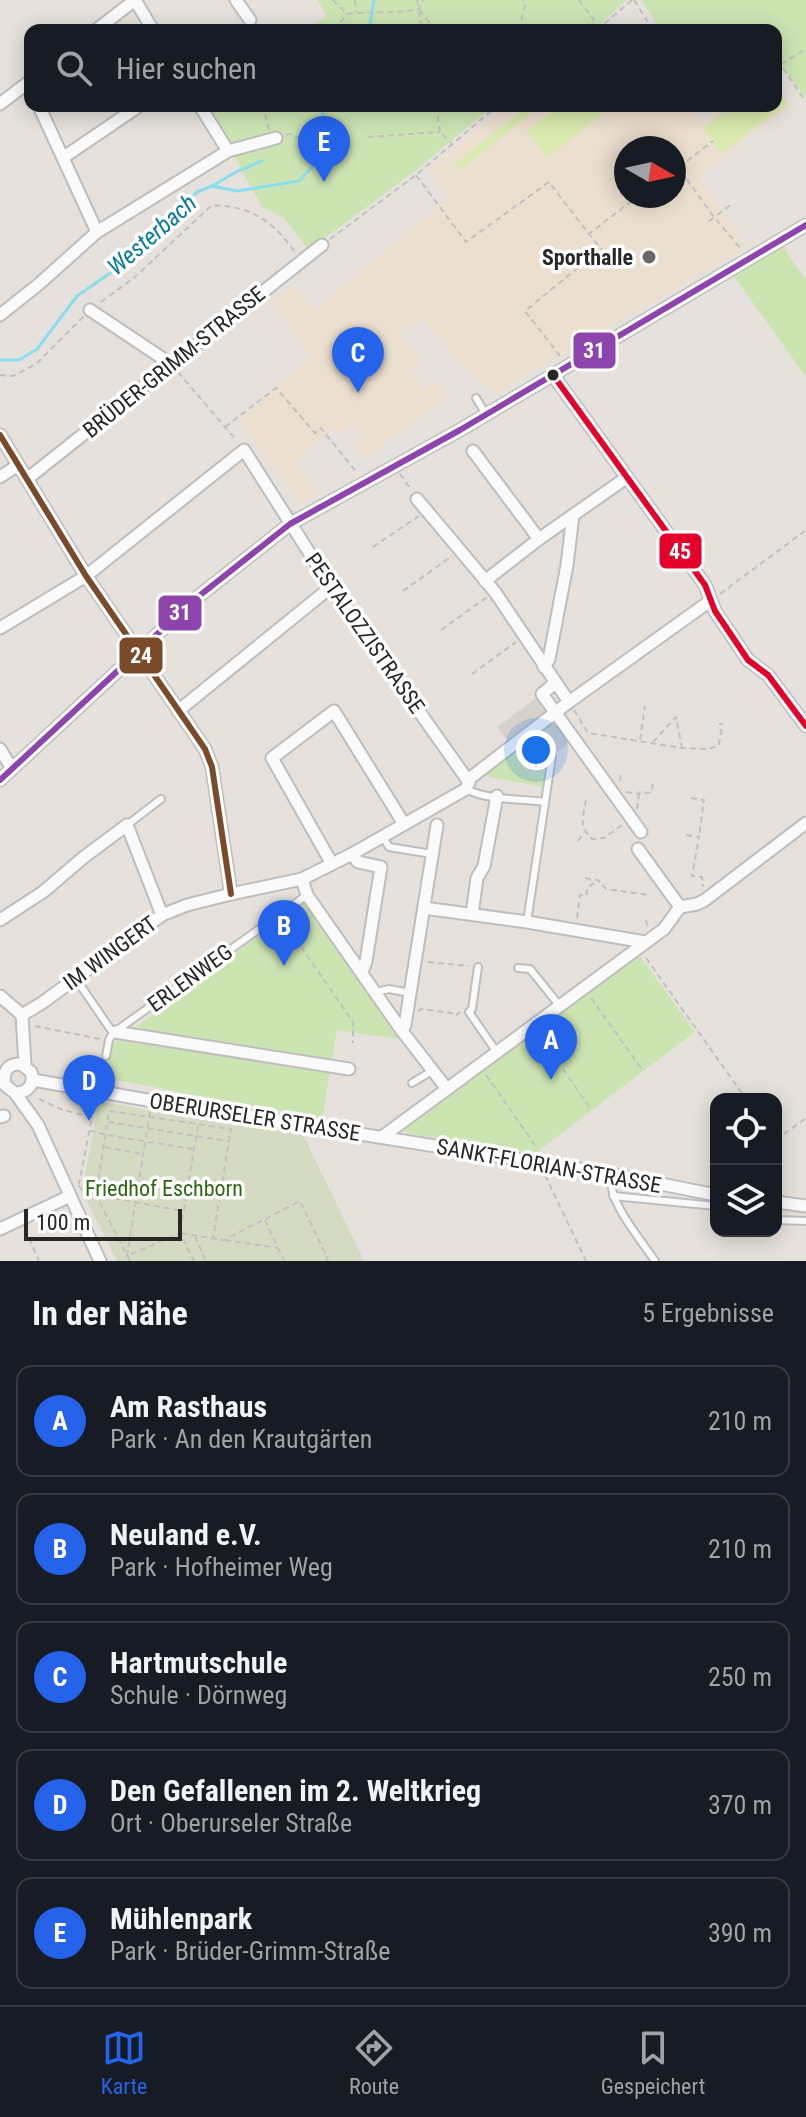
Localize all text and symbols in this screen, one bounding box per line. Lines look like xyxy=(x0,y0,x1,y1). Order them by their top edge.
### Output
search box xyxy=(24,24,782,112)
icon: search xyxy=(52,46,96,90)
text: Hier suchen xyxy=(116,51,257,86)
pin: E xyxy=(298,116,350,182)
north arrow xyxy=(614,136,686,208)
water label: Westerbach xyxy=(102,189,202,281)
place label: Sporthalle xyxy=(542,245,633,270)
marker: Sporthalle xyxy=(640,248,658,266)
street label: BRÜDER-GRIMM-STRASSE xyxy=(78,281,270,443)
pin: C xyxy=(332,327,384,393)
line badge: 31 xyxy=(572,331,617,370)
text: 31 xyxy=(583,338,605,363)
unlabelled marker xyxy=(545,367,561,383)
line badge: 45 xyxy=(658,532,703,570)
text: 45 xyxy=(669,539,691,564)
street label: PESTALOZZISTRASSE xyxy=(300,548,430,718)
line badge: 31 xyxy=(157,594,203,632)
text: 31 xyxy=(169,600,191,625)
line badge: 24 xyxy=(118,636,164,675)
text: 24 xyxy=(130,643,152,668)
your location xyxy=(516,730,556,770)
pin: B xyxy=(258,900,310,966)
street label: IM WINGERT xyxy=(58,911,162,995)
street label: ERLENWEG xyxy=(143,939,237,1017)
pin: A xyxy=(525,1014,577,1080)
pin: D xyxy=(63,1055,115,1121)
street label: OBERURSELER STRASSE xyxy=(148,1088,362,1146)
map controls xyxy=(710,1093,782,1237)
button: locate xyxy=(710,1093,782,1165)
street label: SANKT-FLORIAN-STRASSE xyxy=(435,1134,663,1198)
button: layers xyxy=(710,1165,782,1237)
park label: Friedhof Eschborn xyxy=(85,1176,243,1201)
scale bar xyxy=(24,1205,182,1241)
text: 100 m xyxy=(36,1210,90,1235)
text: In der Nähe xyxy=(32,1293,188,1333)
text: 5 Ergebnisse xyxy=(642,1298,774,1328)
text: Am Rasthaus xyxy=(110,1389,267,1424)
text: A xyxy=(52,1406,68,1436)
text: 210 m xyxy=(708,1406,772,1436)
text: Park · An den Krautgärten xyxy=(110,1424,372,1454)
text: Neuland e.V. xyxy=(110,1517,262,1552)
text: B xyxy=(53,1534,67,1564)
text: 210 m xyxy=(708,1534,772,1564)
text: Park · Hofheimer Weg xyxy=(110,1552,333,1582)
text: Hartmutschule xyxy=(110,1645,287,1680)
text: C xyxy=(53,1662,67,1692)
text: 250 m xyxy=(708,1662,772,1692)
text: Schule · Dörnweg xyxy=(110,1680,287,1710)
text: Den Gefallenen im 2. Weltkrieg xyxy=(110,1773,481,1808)
text: D xyxy=(53,1790,67,1820)
text: 370 m xyxy=(708,1790,772,1820)
text: Ort · Oberurseler Straße xyxy=(110,1808,352,1838)
text: Mühlenpark xyxy=(110,1901,252,1936)
text: E xyxy=(54,1918,66,1948)
text: 390 m xyxy=(708,1918,772,1948)
text: Park · Brüder-Grimm-Straße xyxy=(110,1936,390,1966)
tab: Karte xyxy=(101,2026,147,2099)
tab: Route xyxy=(349,2026,399,2099)
tab: Gespeichert xyxy=(601,2026,705,2099)

